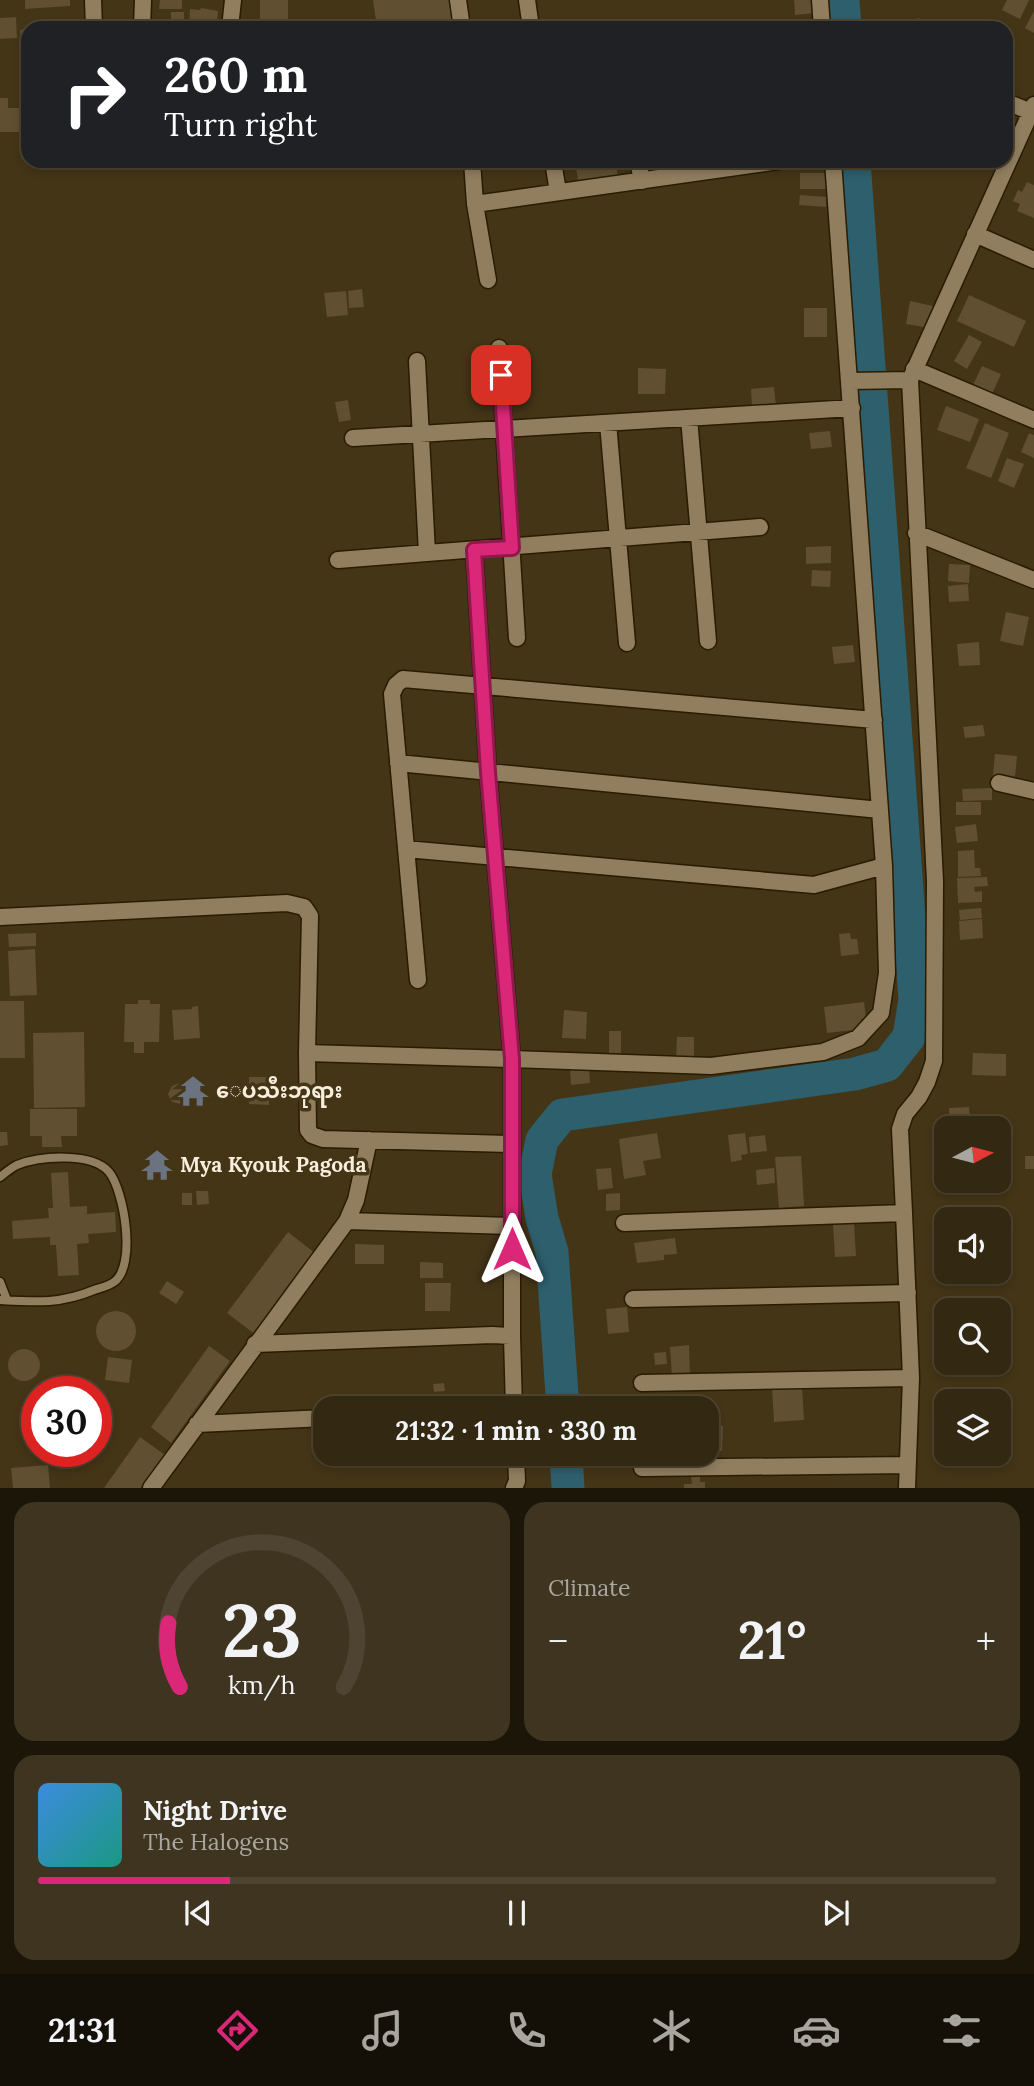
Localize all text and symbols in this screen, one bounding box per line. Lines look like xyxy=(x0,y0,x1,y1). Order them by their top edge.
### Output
text: 260 m xyxy=(164,43,307,105)
icon: right xyxy=(49,49,140,140)
text: Turn right xyxy=(164,104,317,145)
pin xyxy=(471,345,531,405)
icon: arrive xyxy=(482,356,520,394)
temple icon: ေပသီးဘုရား xyxy=(176,1074,210,1108)
place label: ေပသီးဘုရား xyxy=(216,1076,342,1108)
north arrow xyxy=(934,1116,1012,1194)
map controls xyxy=(934,1116,1011,1466)
temple icon: Mya Kyouk Pagoda xyxy=(140,1148,174,1182)
place label: Mya Kyouk Pagoda xyxy=(180,1151,367,1178)
button: sound xyxy=(934,1207,1011,1284)
position arrow xyxy=(475,1212,549,1286)
button: search xyxy=(934,1298,1011,1375)
speed limit sign: 30 xyxy=(21,1376,112,1467)
button: layers xyxy=(934,1389,1011,1466)
text: 21:32 · 1 min · 330 m xyxy=(395,1414,637,1447)
text: Climate xyxy=(548,1573,630,1602)
text: 23 xyxy=(222,1585,302,1678)
text: 21° xyxy=(738,1607,806,1673)
text: − xyxy=(548,1617,568,1665)
text: + xyxy=(976,1617,996,1665)
text: km/h xyxy=(228,1669,296,1701)
text: Night Drive xyxy=(143,1794,287,1827)
text: The Halogens xyxy=(143,1827,289,1856)
icon: previous xyxy=(179,1894,217,1932)
icon: pause xyxy=(498,1894,536,1932)
icon: next xyxy=(817,1894,855,1932)
icon: directions xyxy=(213,2006,262,2055)
icon: music xyxy=(358,2006,407,2055)
icon: phone xyxy=(502,2006,551,2055)
icon: climate xyxy=(647,2006,696,2055)
icon: car xyxy=(792,2006,841,2055)
icon: filters xyxy=(937,2006,986,2055)
text: 21:31 xyxy=(48,2010,117,2051)

